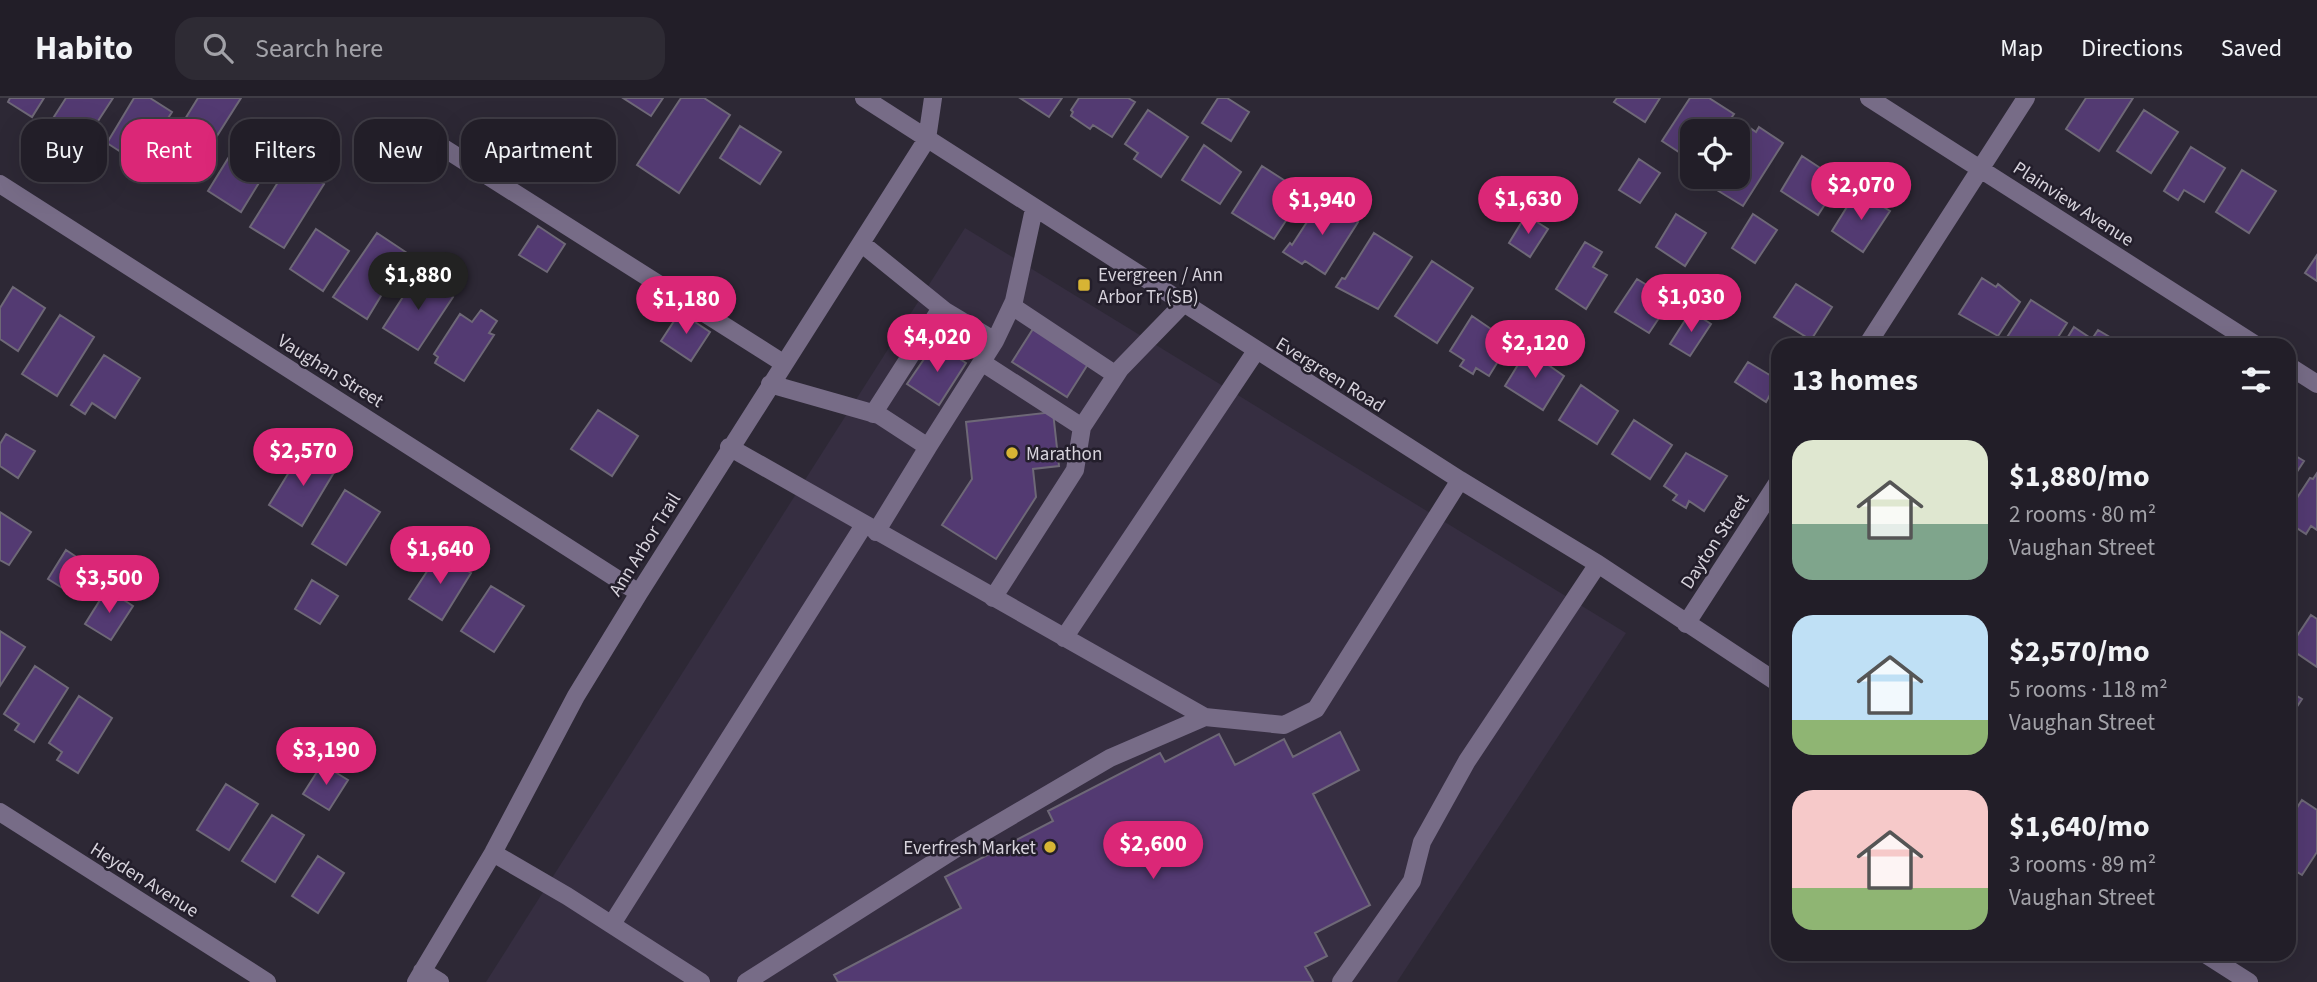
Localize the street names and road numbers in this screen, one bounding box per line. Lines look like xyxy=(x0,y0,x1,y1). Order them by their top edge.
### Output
street label: Plainview Avenue xyxy=(2007,155,2139,254)
street label: Vaughan Street xyxy=(272,328,389,415)
street label: Evergreen Road xyxy=(1270,331,1390,420)
street label: Ann Arbor Trail xyxy=(603,488,688,602)
street label: Dayton Street xyxy=(1674,489,1756,595)
street label: Heyden Avenue xyxy=(85,836,204,924)

